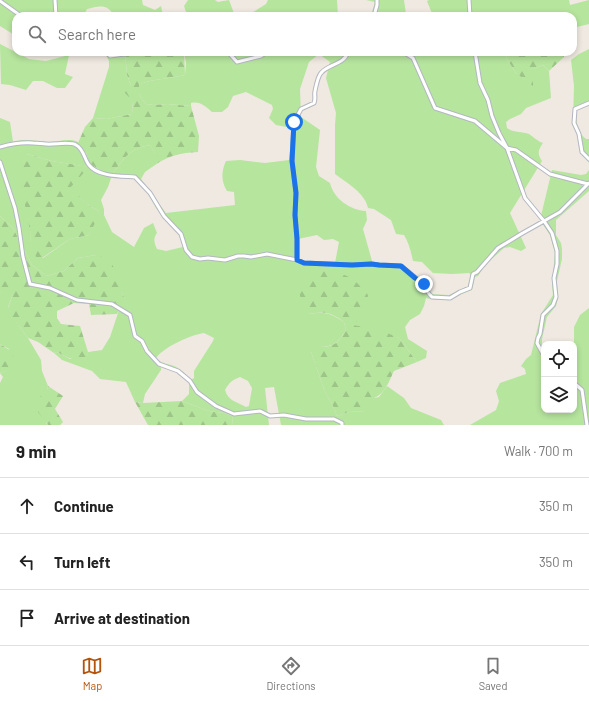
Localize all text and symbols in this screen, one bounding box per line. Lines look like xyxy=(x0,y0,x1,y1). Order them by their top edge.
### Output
search box xyxy=(12,12,577,56)
icon: search xyxy=(26,23,48,45)
text: Search here xyxy=(58,25,136,43)
route start xyxy=(285,113,303,131)
route end xyxy=(415,275,433,293)
map controls xyxy=(541,341,577,413)
button: locate xyxy=(541,341,577,377)
button: layers xyxy=(541,377,577,413)
text: 9 min xyxy=(16,441,56,461)
text: Walk · 700 m xyxy=(504,443,573,459)
icon: ahead xyxy=(16,495,38,517)
text: Continue xyxy=(54,497,114,515)
text: 350 m xyxy=(539,498,573,514)
icon: left xyxy=(16,551,38,573)
text: Turn left xyxy=(54,553,110,571)
text: 350 m xyxy=(539,554,573,570)
icon: arrive xyxy=(16,607,38,629)
text: Arrive at destination xyxy=(54,609,190,627)
tab: Map xyxy=(81,655,103,692)
tab: Directions xyxy=(266,655,316,692)
tab: Saved xyxy=(479,655,508,692)

